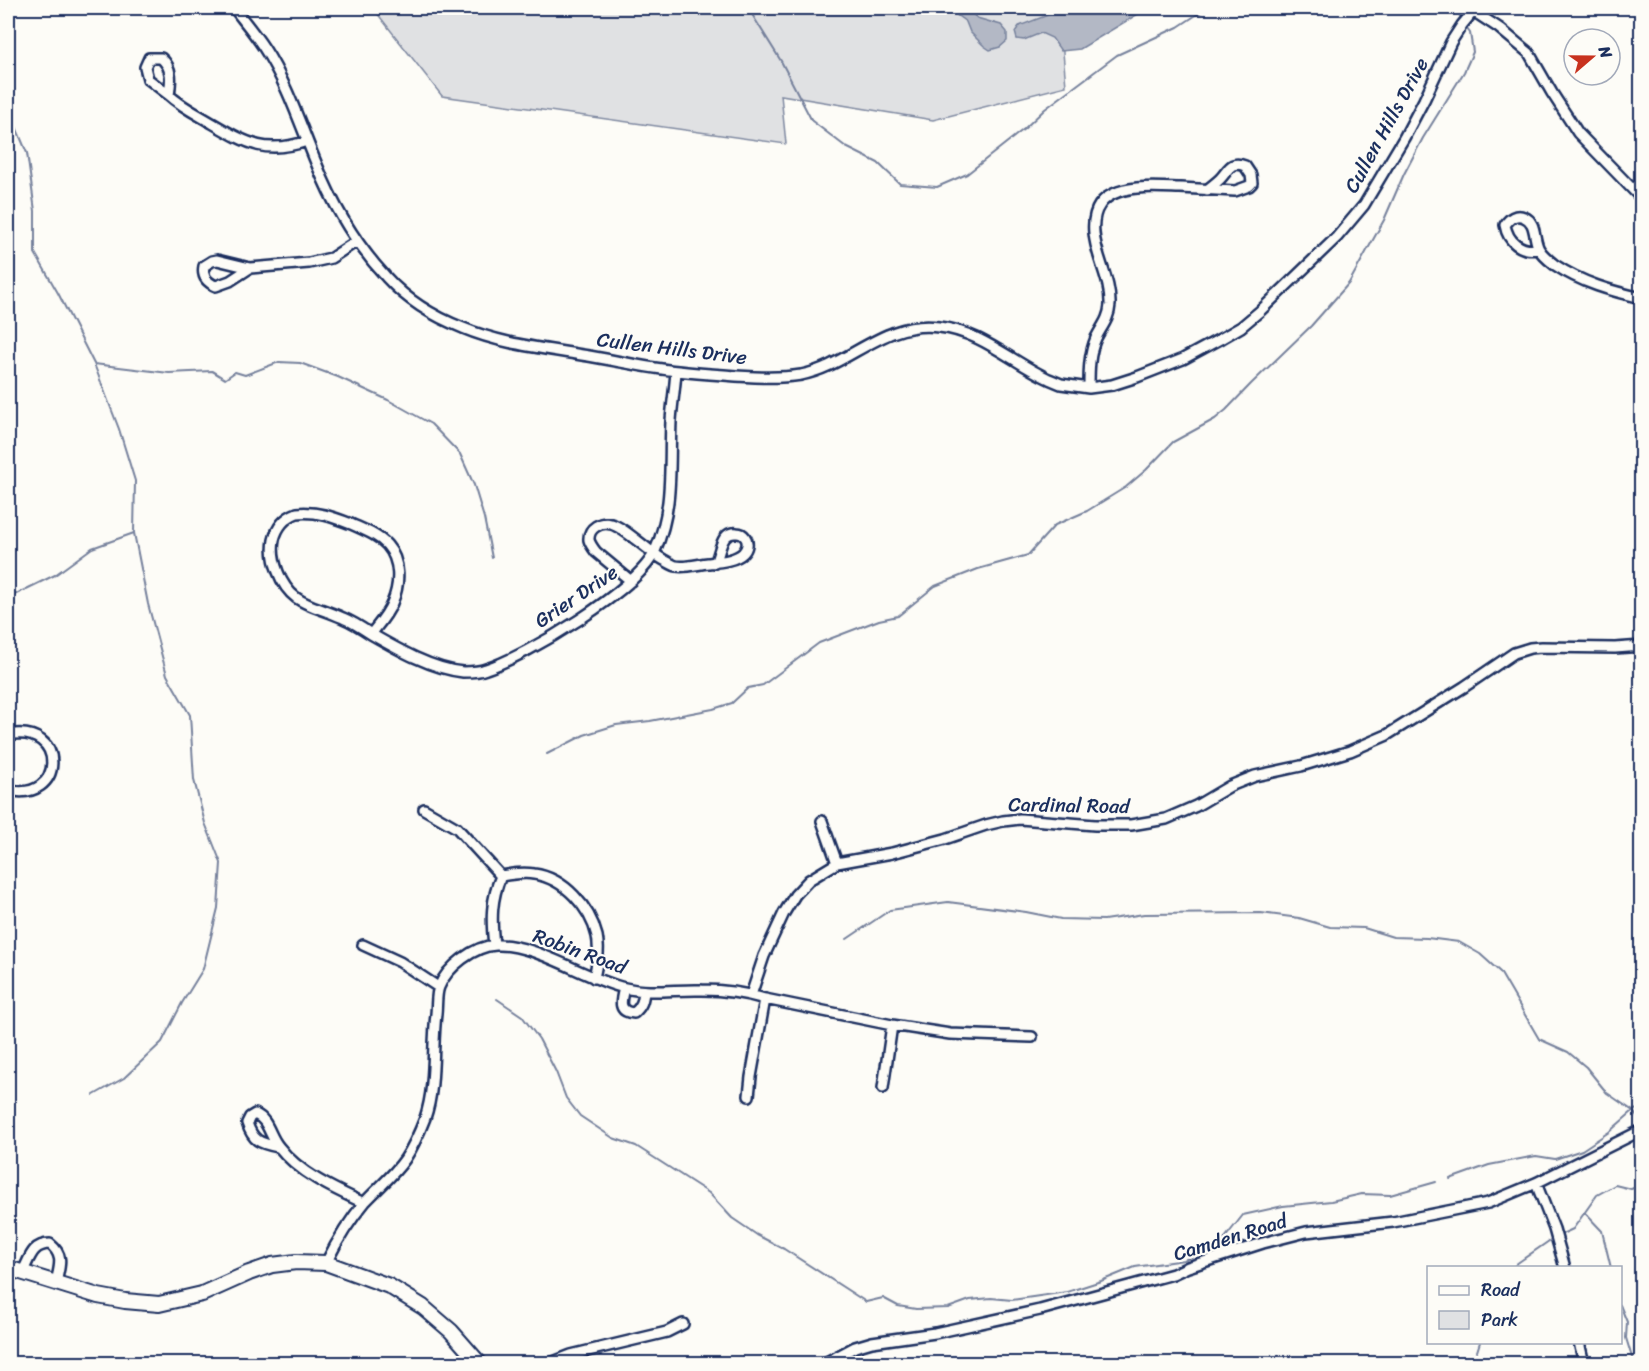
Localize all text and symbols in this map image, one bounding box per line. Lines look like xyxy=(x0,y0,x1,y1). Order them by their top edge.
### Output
north arrow xyxy=(1562,27,1622,87)
text: N xyxy=(1590,41,1621,63)
street label: Cullen Hills Drive xyxy=(1335,51,1438,200)
street label: Cullen Hills Drive xyxy=(595,322,749,375)
street label: Grier Drive xyxy=(527,555,625,638)
street label: Cardinal Road xyxy=(1008,787,1131,824)
street label: Robin Road xyxy=(528,918,633,985)
street label: Camden Road xyxy=(1169,1203,1293,1271)
legend xyxy=(1427,1266,1622,1344)
text: Road xyxy=(1481,1274,1521,1306)
text: Park xyxy=(1481,1304,1518,1336)

